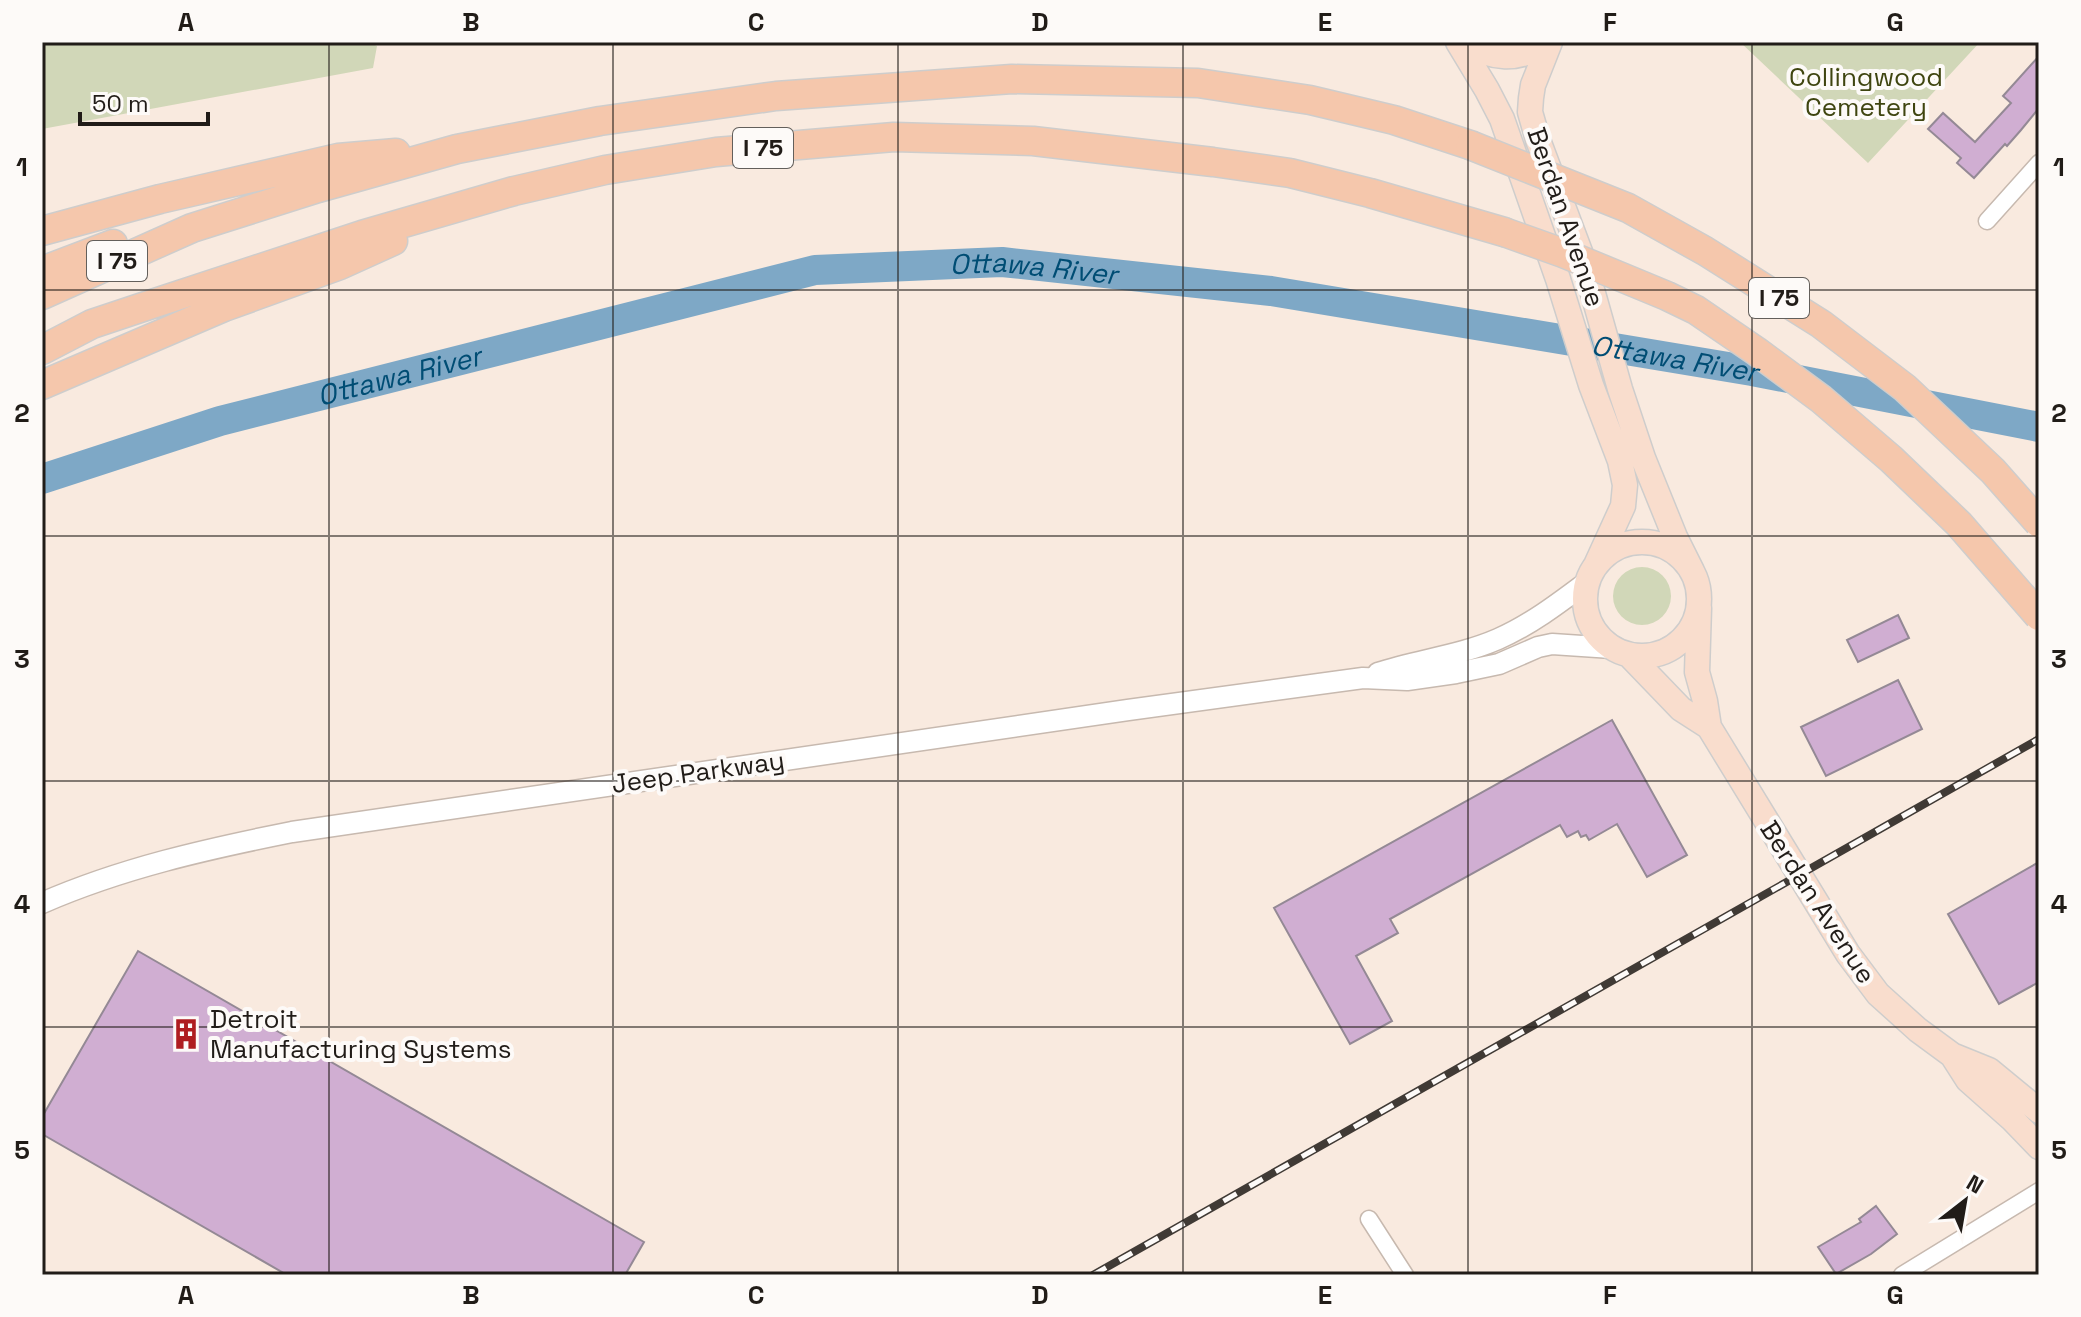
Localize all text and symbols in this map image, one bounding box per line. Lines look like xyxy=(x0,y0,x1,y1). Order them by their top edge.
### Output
text: A xyxy=(178,5,195,39)
text: B xyxy=(462,5,480,39)
text: C xyxy=(748,5,764,39)
text: D xyxy=(1031,5,1049,39)
text: E xyxy=(1318,5,1332,39)
text: F xyxy=(1603,5,1617,39)
text: G xyxy=(1886,5,1904,39)
park label: Collingwood Cemetery xyxy=(1789,60,1943,124)
scale bar xyxy=(80,76,208,126)
text: 50 m xyxy=(92,88,149,119)
street label: Berdan Avenue xyxy=(1519,123,1613,311)
road number: I 75 xyxy=(733,128,793,168)
text: 1 xyxy=(16,150,28,184)
text: 1 xyxy=(2053,150,2065,184)
road number: I 75 xyxy=(87,241,147,281)
water label: Ottawa River xyxy=(949,244,1123,293)
road number: I 75 xyxy=(1749,278,1809,318)
water label: Ottawa River xyxy=(1589,327,1764,390)
water label: Ottawa River xyxy=(313,337,488,414)
text: 2 xyxy=(14,396,30,430)
text: 2 xyxy=(2051,396,2067,430)
text: 3 xyxy=(14,642,30,676)
text: 3 xyxy=(2051,642,2067,676)
street label: Jeep Parkway xyxy=(609,743,787,801)
street label: Berdan Avenue xyxy=(1753,814,1883,990)
text: 4 xyxy=(14,887,30,921)
text: 4 xyxy=(2051,887,2067,921)
place label: Detroit Manufacturing Systems xyxy=(210,1002,512,1066)
building icon: Detroit Manufacturing Systems xyxy=(169,1017,203,1051)
text: 5 xyxy=(14,1133,30,1167)
text: 5 xyxy=(2051,1133,2067,1167)
north arrow xyxy=(1925,1161,2005,1241)
text: N xyxy=(1962,1168,1989,1200)
text: A xyxy=(178,1278,195,1312)
text: B xyxy=(462,1278,480,1312)
text: C xyxy=(748,1278,764,1312)
text: D xyxy=(1031,1278,1049,1312)
text: E xyxy=(1318,1278,1332,1312)
text: F xyxy=(1603,1278,1617,1312)
text: G xyxy=(1886,1278,1904,1312)

